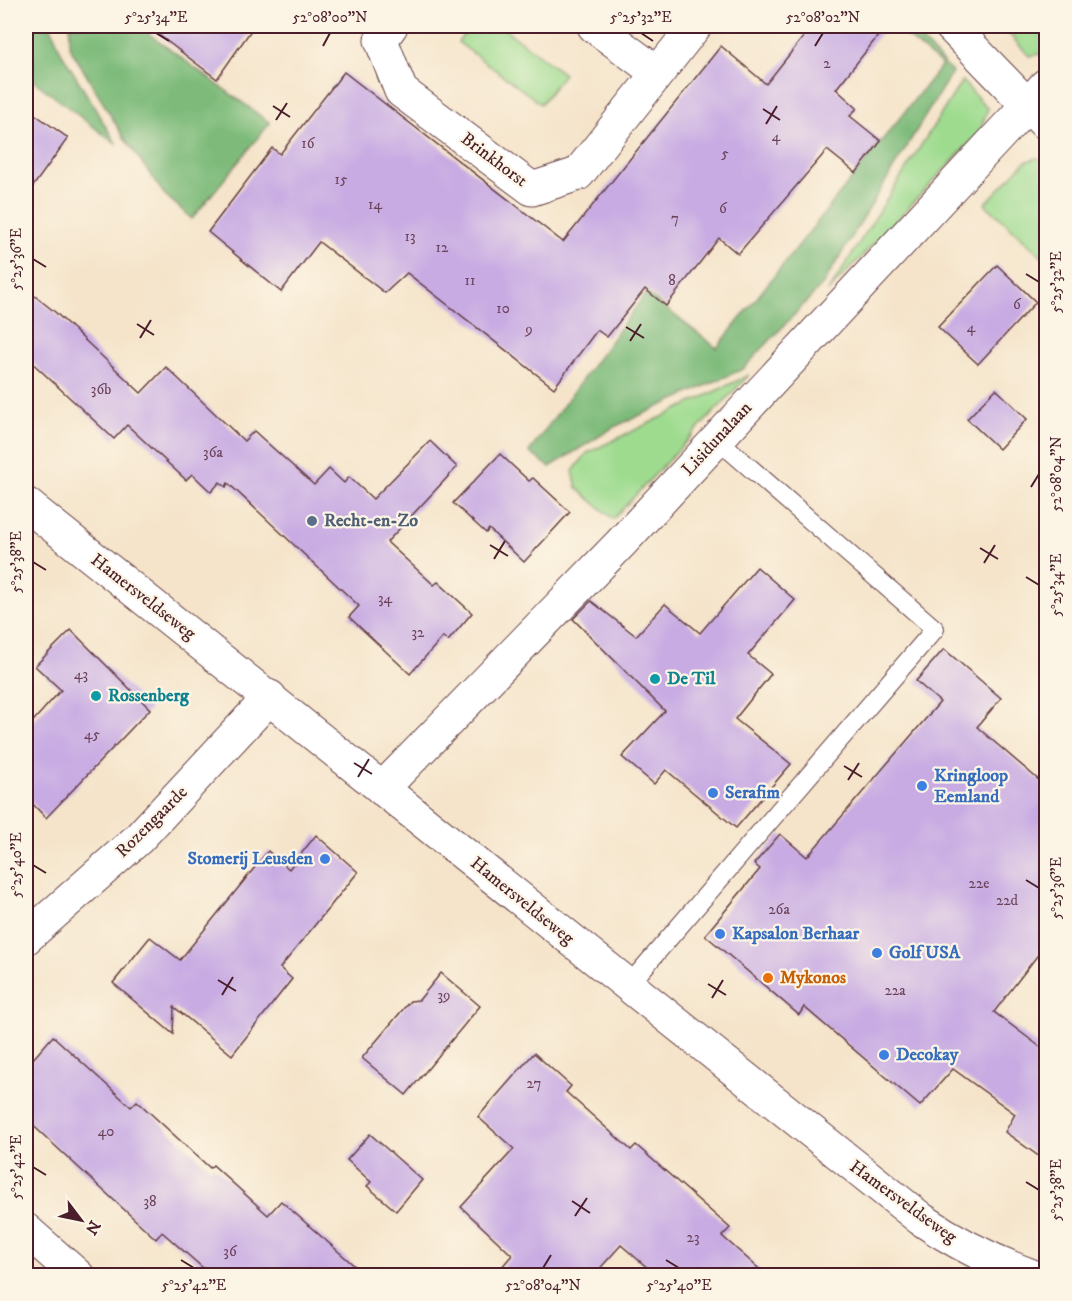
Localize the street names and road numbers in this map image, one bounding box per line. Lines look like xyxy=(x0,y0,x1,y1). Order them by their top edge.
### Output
street label: Brinkhorst xyxy=(456,128,532,192)
street label: Lisidunalaan xyxy=(677,397,757,481)
street label: Hamersveldseweg xyxy=(86,549,200,645)
street label: Rozengaarde xyxy=(112,782,192,862)
street label: Hamersveldseweg xyxy=(466,852,579,950)
street label: Hamersveldseweg xyxy=(845,1156,961,1248)

